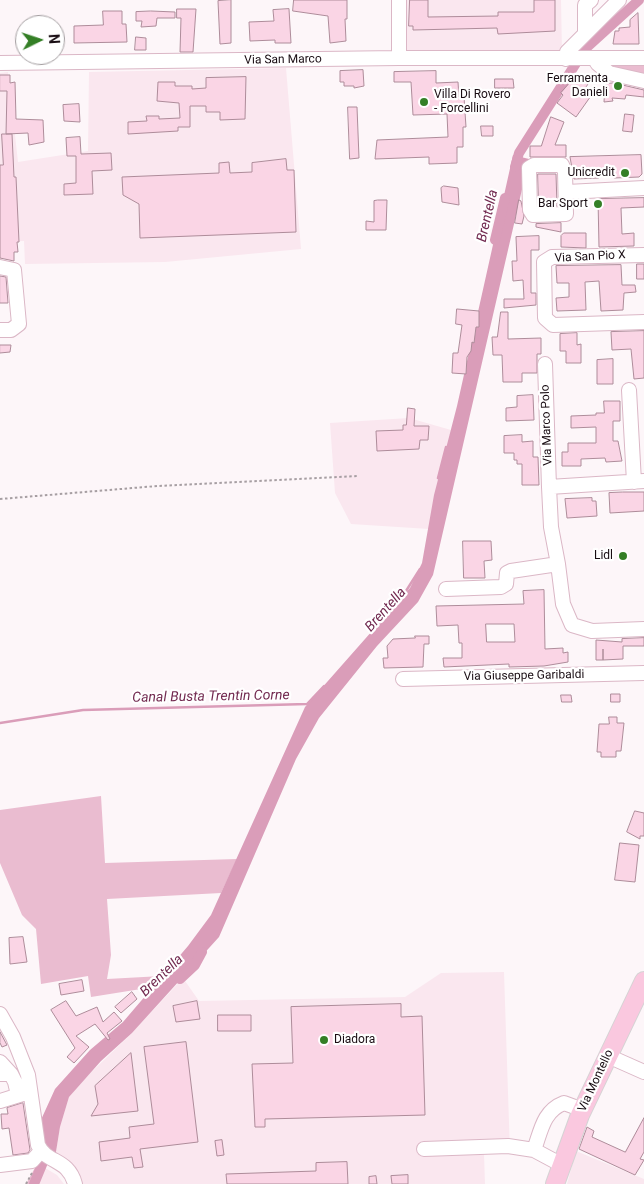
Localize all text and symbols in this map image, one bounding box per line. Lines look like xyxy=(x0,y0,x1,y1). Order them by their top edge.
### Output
north arrow xyxy=(15,15,65,65)
text: N xyxy=(46,34,62,45)
street label: Via San Marco xyxy=(244,52,322,68)
place label: Ferramenta Danieli xyxy=(547,72,608,100)
marker: Ferramenta Danieli xyxy=(612,80,624,92)
place label: Villa Di Rovero - Forcellini xyxy=(434,88,511,116)
marker: Villa Di Rovero - Forcellini xyxy=(418,96,430,108)
place label: Unicredit xyxy=(567,166,615,180)
marker: Unicredit xyxy=(619,167,631,179)
water label: Brentella xyxy=(474,188,502,244)
place label: Bar Sport xyxy=(538,197,588,211)
marker: Bar Sport xyxy=(592,198,604,210)
street label: Via San Pio X xyxy=(554,248,626,266)
street label: Via Marco Polo xyxy=(538,384,556,466)
place label: Lidl xyxy=(594,549,613,563)
marker: Lidl xyxy=(617,550,629,562)
water label: Brentella xyxy=(362,585,410,635)
street label: Via Giuseppe Garibaldi xyxy=(464,668,584,684)
water label: Canal Busta Trentin Corne xyxy=(132,687,290,707)
water label: Brentella xyxy=(137,951,187,1001)
place label: Diadora xyxy=(334,1033,375,1047)
marker: Diadora xyxy=(318,1034,330,1046)
street label: Via Montello xyxy=(575,1048,617,1114)

